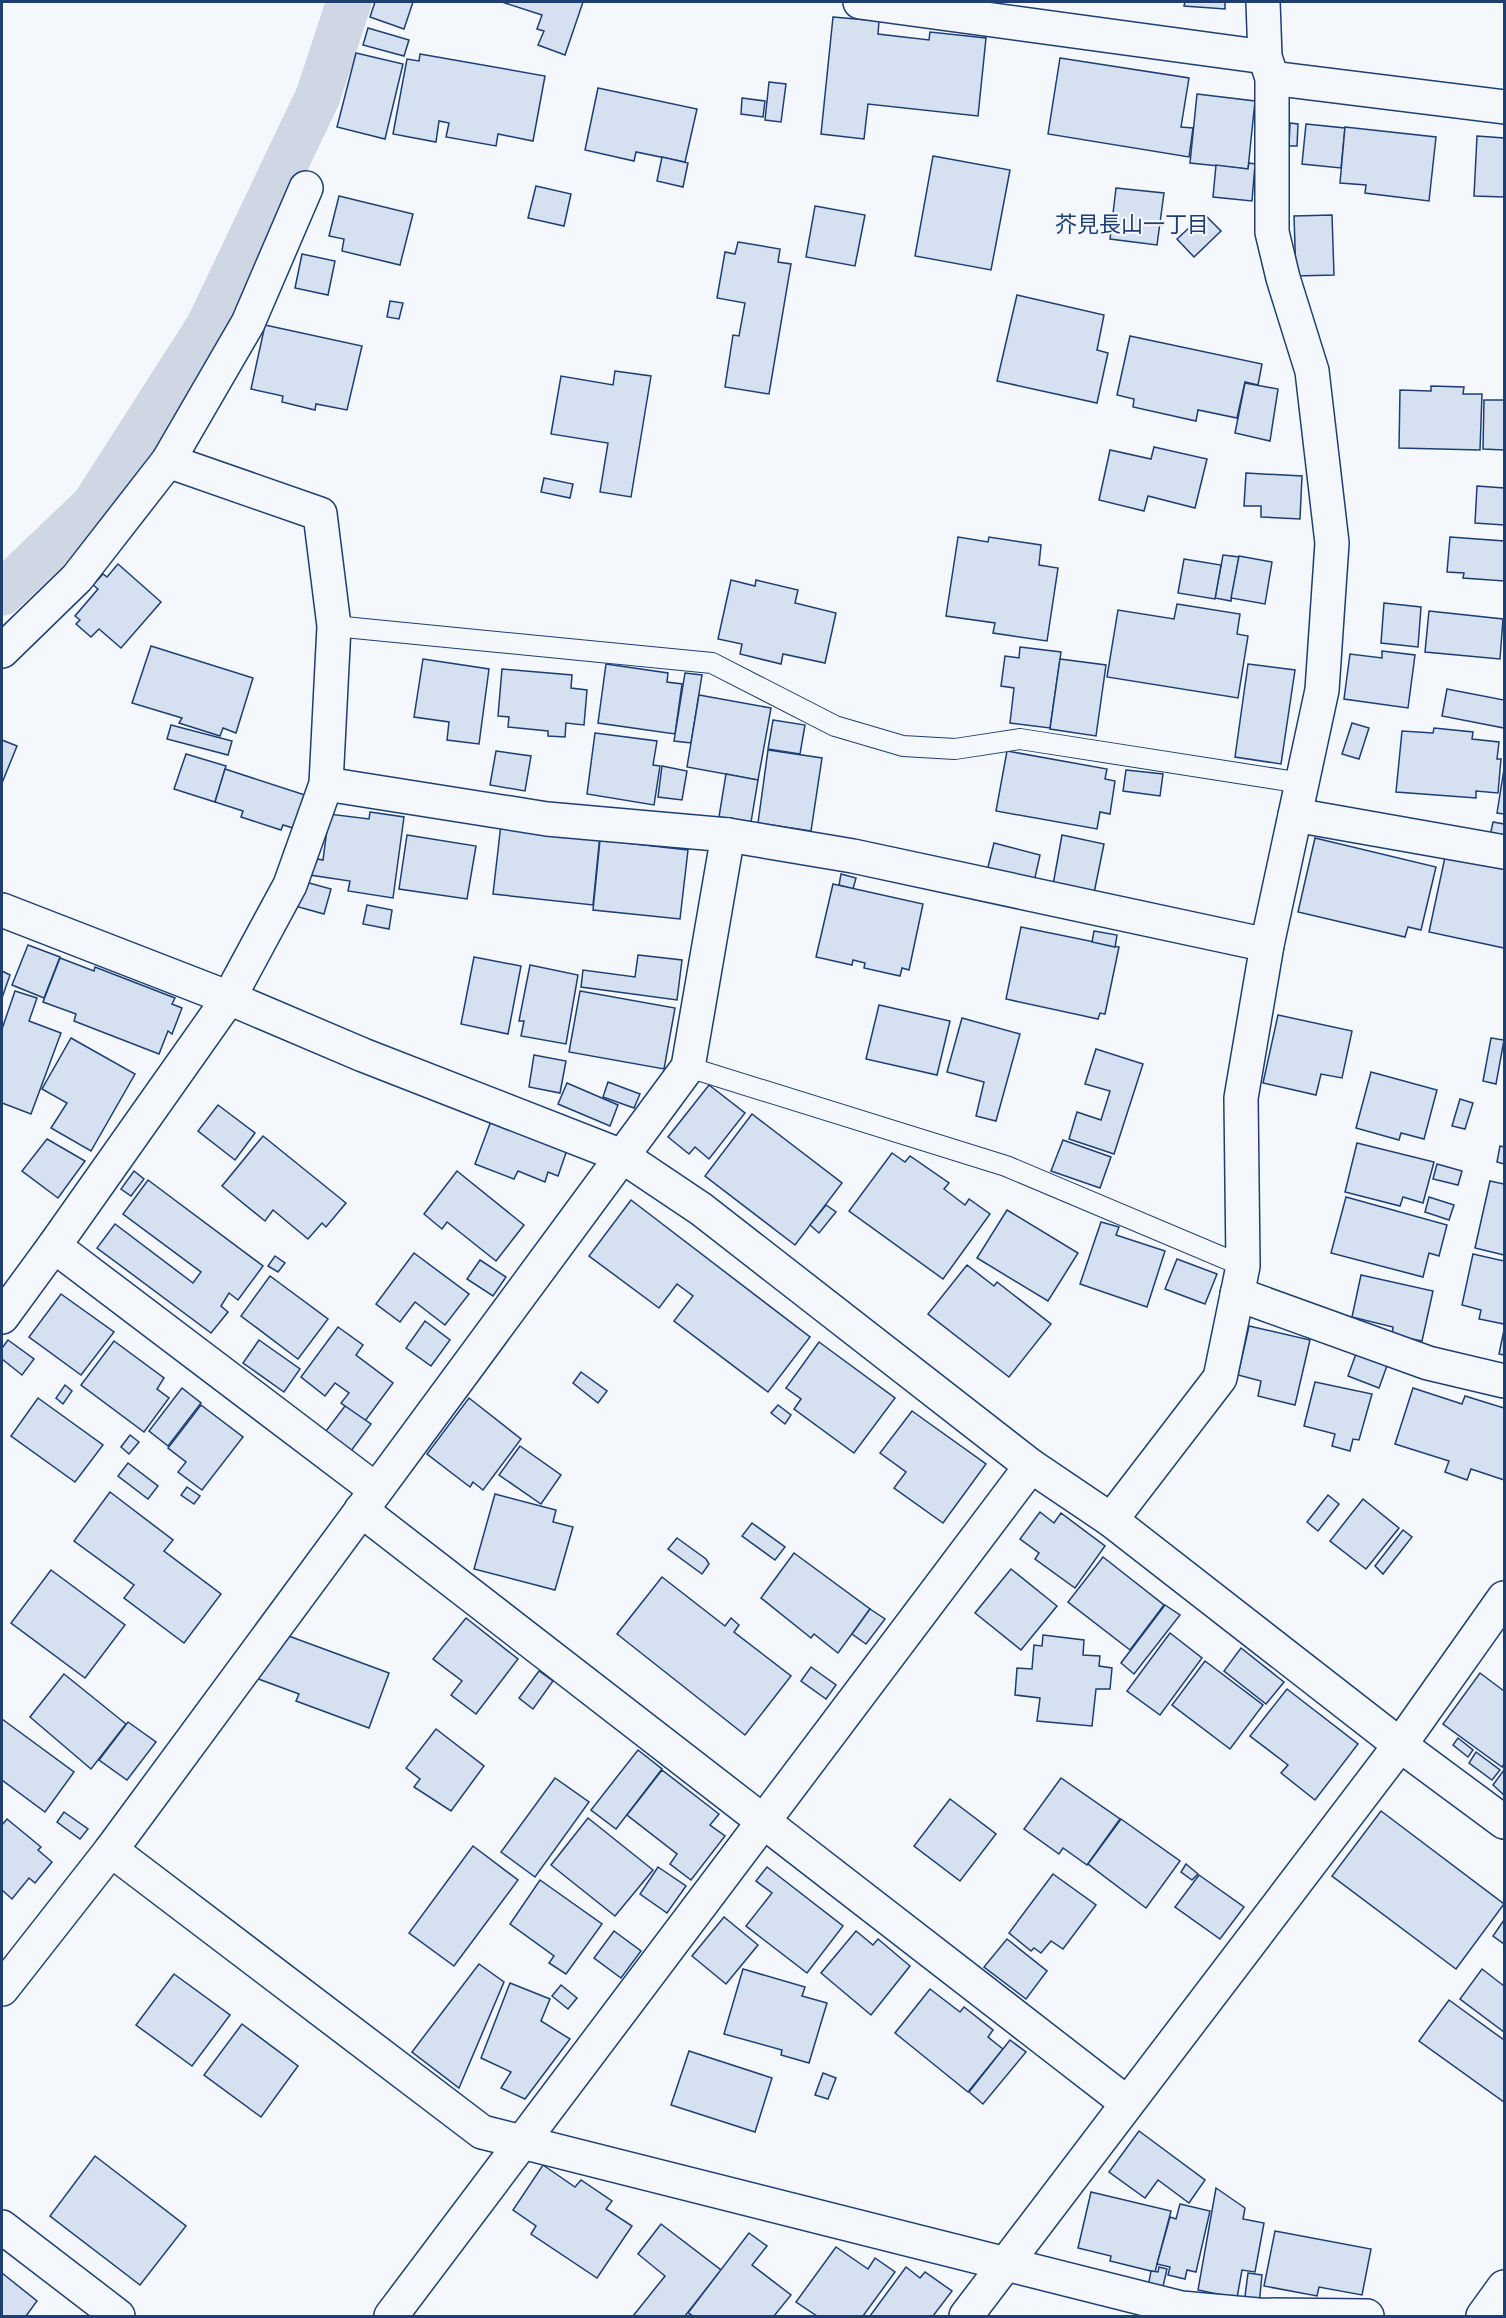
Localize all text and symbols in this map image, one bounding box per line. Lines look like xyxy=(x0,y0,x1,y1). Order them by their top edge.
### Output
district label: 芥見長山一丁目 xyxy=(1055,210,1209,238)

